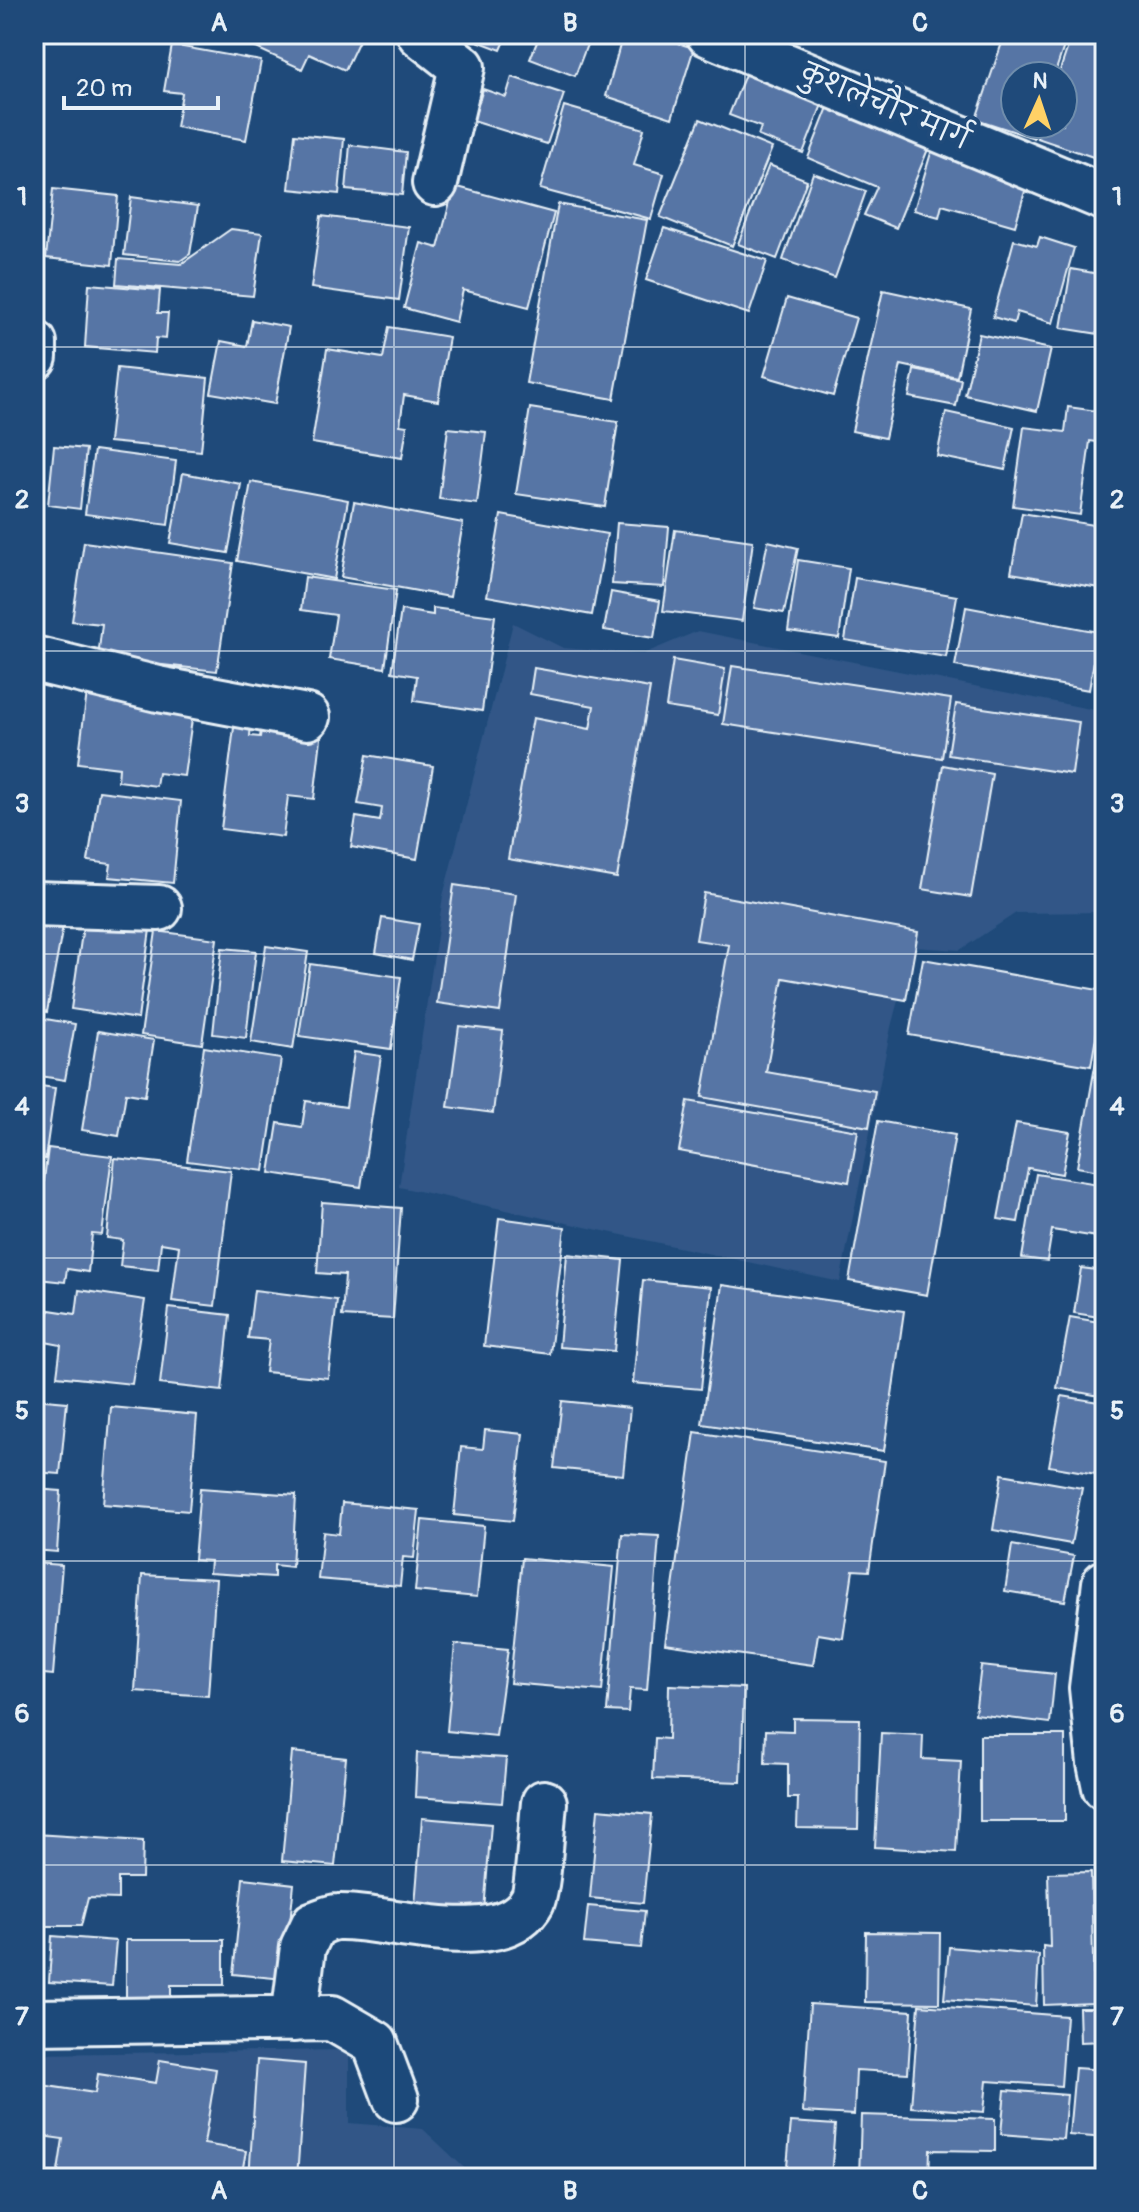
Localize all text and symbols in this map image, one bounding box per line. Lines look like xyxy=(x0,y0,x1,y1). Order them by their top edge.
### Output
text: A xyxy=(211,7,228,39)
text: B xyxy=(563,7,577,39)
text: C xyxy=(912,7,928,39)
street label: कुशलेचौर मार्ग xyxy=(794,48,980,161)
scale bar xyxy=(64,60,218,110)
north arrow xyxy=(999,60,1079,140)
text: N xyxy=(1032,67,1048,95)
text: 20 m xyxy=(76,74,132,103)
text: 1 xyxy=(17,181,27,213)
text: 1 xyxy=(1112,181,1122,213)
text: 2 xyxy=(15,484,29,516)
text: 2 xyxy=(1110,484,1124,516)
text: 3 xyxy=(15,788,29,820)
text: 3 xyxy=(1110,788,1124,820)
text: 4 xyxy=(14,1091,30,1123)
text: 4 xyxy=(1109,1091,1125,1123)
text: 5 xyxy=(15,1395,29,1427)
text: 5 xyxy=(1110,1395,1124,1427)
text: 6 xyxy=(14,1698,30,1730)
text: 6 xyxy=(1109,1698,1125,1730)
text: 7 xyxy=(15,2001,29,2033)
text: 7 xyxy=(1110,2001,1124,2033)
text: A xyxy=(211,2175,228,2207)
text: B xyxy=(563,2175,577,2207)
text: C xyxy=(912,2175,928,2207)

